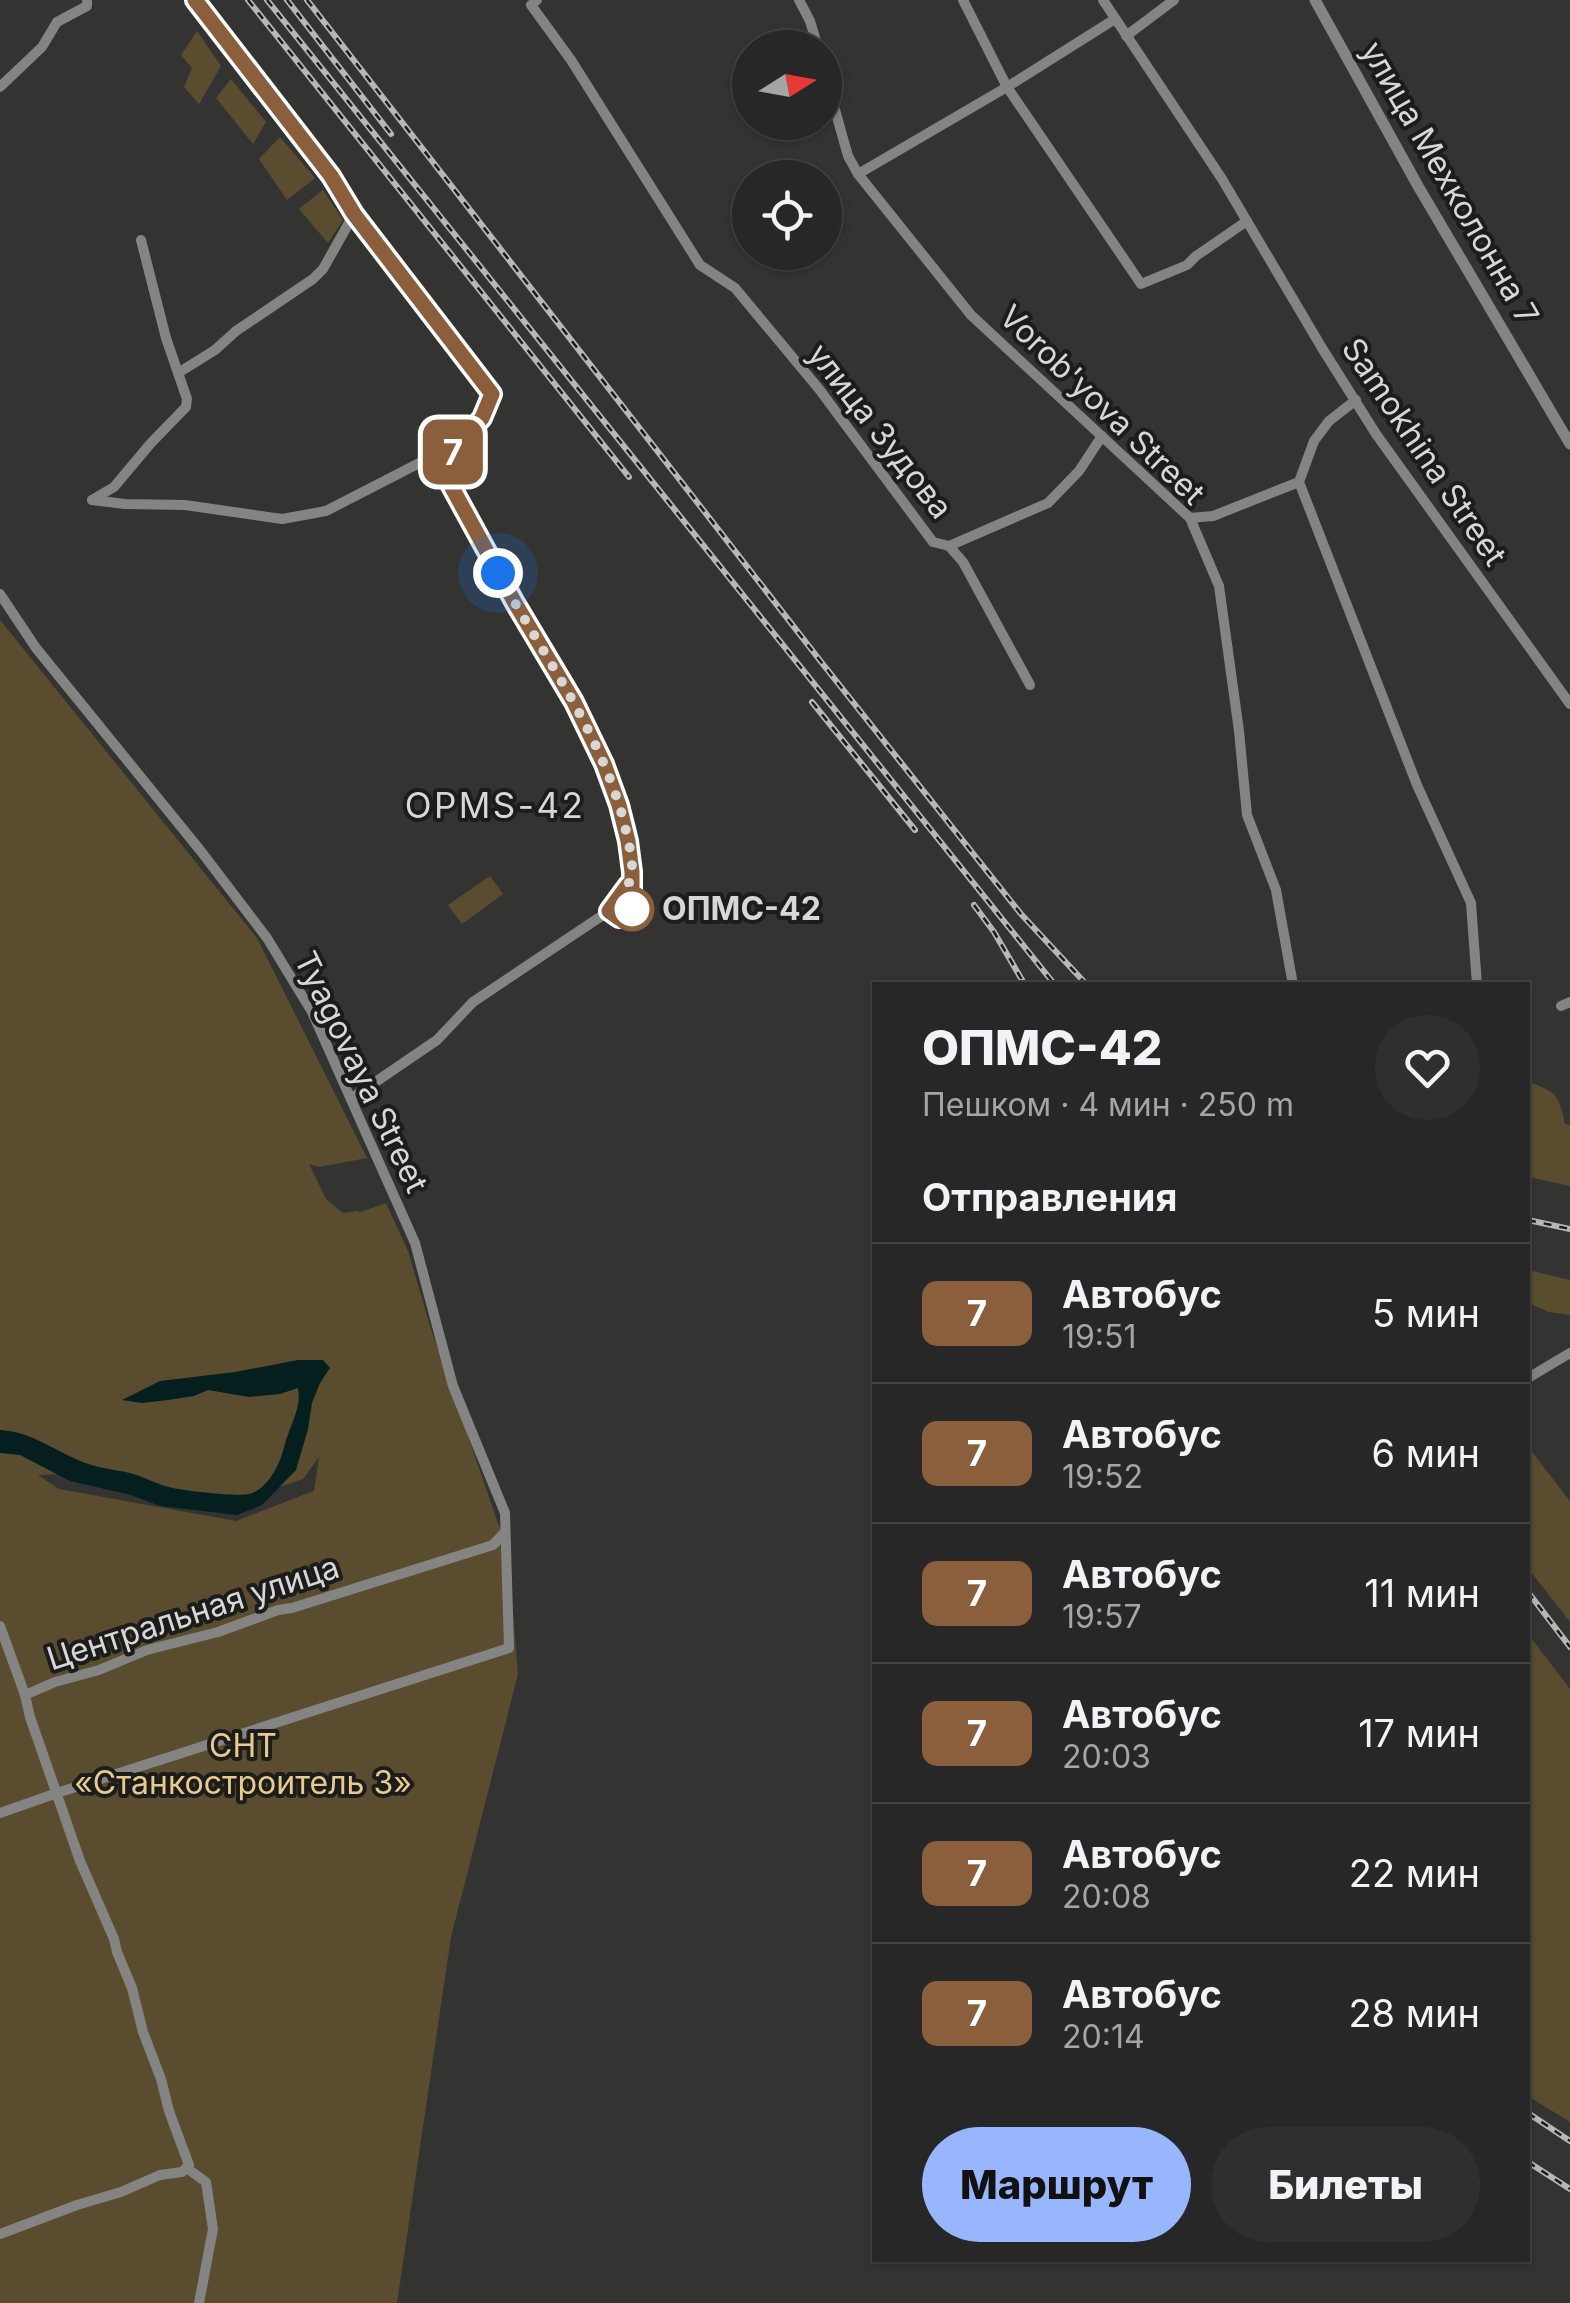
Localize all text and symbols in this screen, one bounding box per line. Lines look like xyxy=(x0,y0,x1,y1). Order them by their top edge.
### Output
north arrow xyxy=(732,30,842,140)
map controls xyxy=(732,30,842,270)
street label: улица Мехколонна 7 xyxy=(1353,34,1547,331)
button: locate xyxy=(732,160,842,270)
street label: Vorob'yova Street xyxy=(992,297,1213,512)
street label: Samokhina Street xyxy=(1334,331,1515,573)
street label: улица Зудова xyxy=(800,335,961,526)
line badge: 7 xyxy=(420,420,486,484)
text: 7 xyxy=(443,431,463,473)
your location xyxy=(473,548,523,598)
district label: OPMS-42 xyxy=(405,784,585,826)
marker: ОПМС-42 xyxy=(611,888,653,930)
place label: ОПМС-42 xyxy=(662,889,821,928)
street label: Tyagovaya Street xyxy=(286,945,437,1199)
button: heart xyxy=(1375,1015,1480,1120)
text: ОПМС-42 xyxy=(922,1018,1162,1077)
text: Пешком · 4 мин · 250 m xyxy=(922,1085,1294,1124)
text: Отправления xyxy=(922,1174,1177,1220)
text: Автобус xyxy=(1062,1271,1222,1317)
text: 5 мин xyxy=(1372,1290,1480,1336)
text: 7 xyxy=(967,1292,987,1334)
text: 19:51 xyxy=(1062,1317,1137,1356)
text: Автобус xyxy=(1062,1411,1222,1457)
text: 6 мин xyxy=(1372,1430,1480,1476)
text: 7 xyxy=(967,1432,987,1474)
text: 19:52 xyxy=(1062,1457,1143,1496)
street label: Центральная улица xyxy=(42,1547,344,1678)
text: Автобус xyxy=(1062,1551,1222,1597)
text: 11 мин xyxy=(1364,1570,1480,1616)
text: 7 xyxy=(967,1572,987,1614)
text: 19:57 xyxy=(1062,1597,1142,1636)
text: Автобус xyxy=(1062,1691,1222,1737)
text: 17 мин xyxy=(1358,1710,1480,1756)
text: 7 xyxy=(967,1712,987,1754)
park label: СНТ «Станкостроитель 3» xyxy=(74,1726,412,1802)
text: 20:03 xyxy=(1062,1737,1151,1776)
text: Автобус xyxy=(1062,1831,1222,1877)
text: 22 мин xyxy=(1349,1850,1480,1896)
text: 7 xyxy=(967,1852,987,1894)
text: 20:08 xyxy=(1062,1877,1151,1916)
text: Автобус xyxy=(1062,1971,1222,2017)
text: 28 мин xyxy=(1348,1990,1480,2036)
text: 7 xyxy=(967,1992,987,2034)
text: 20:14 xyxy=(1062,2017,1145,2056)
button: Маршрут xyxy=(922,2127,1191,2242)
button: Билеты xyxy=(1211,2127,1480,2242)

